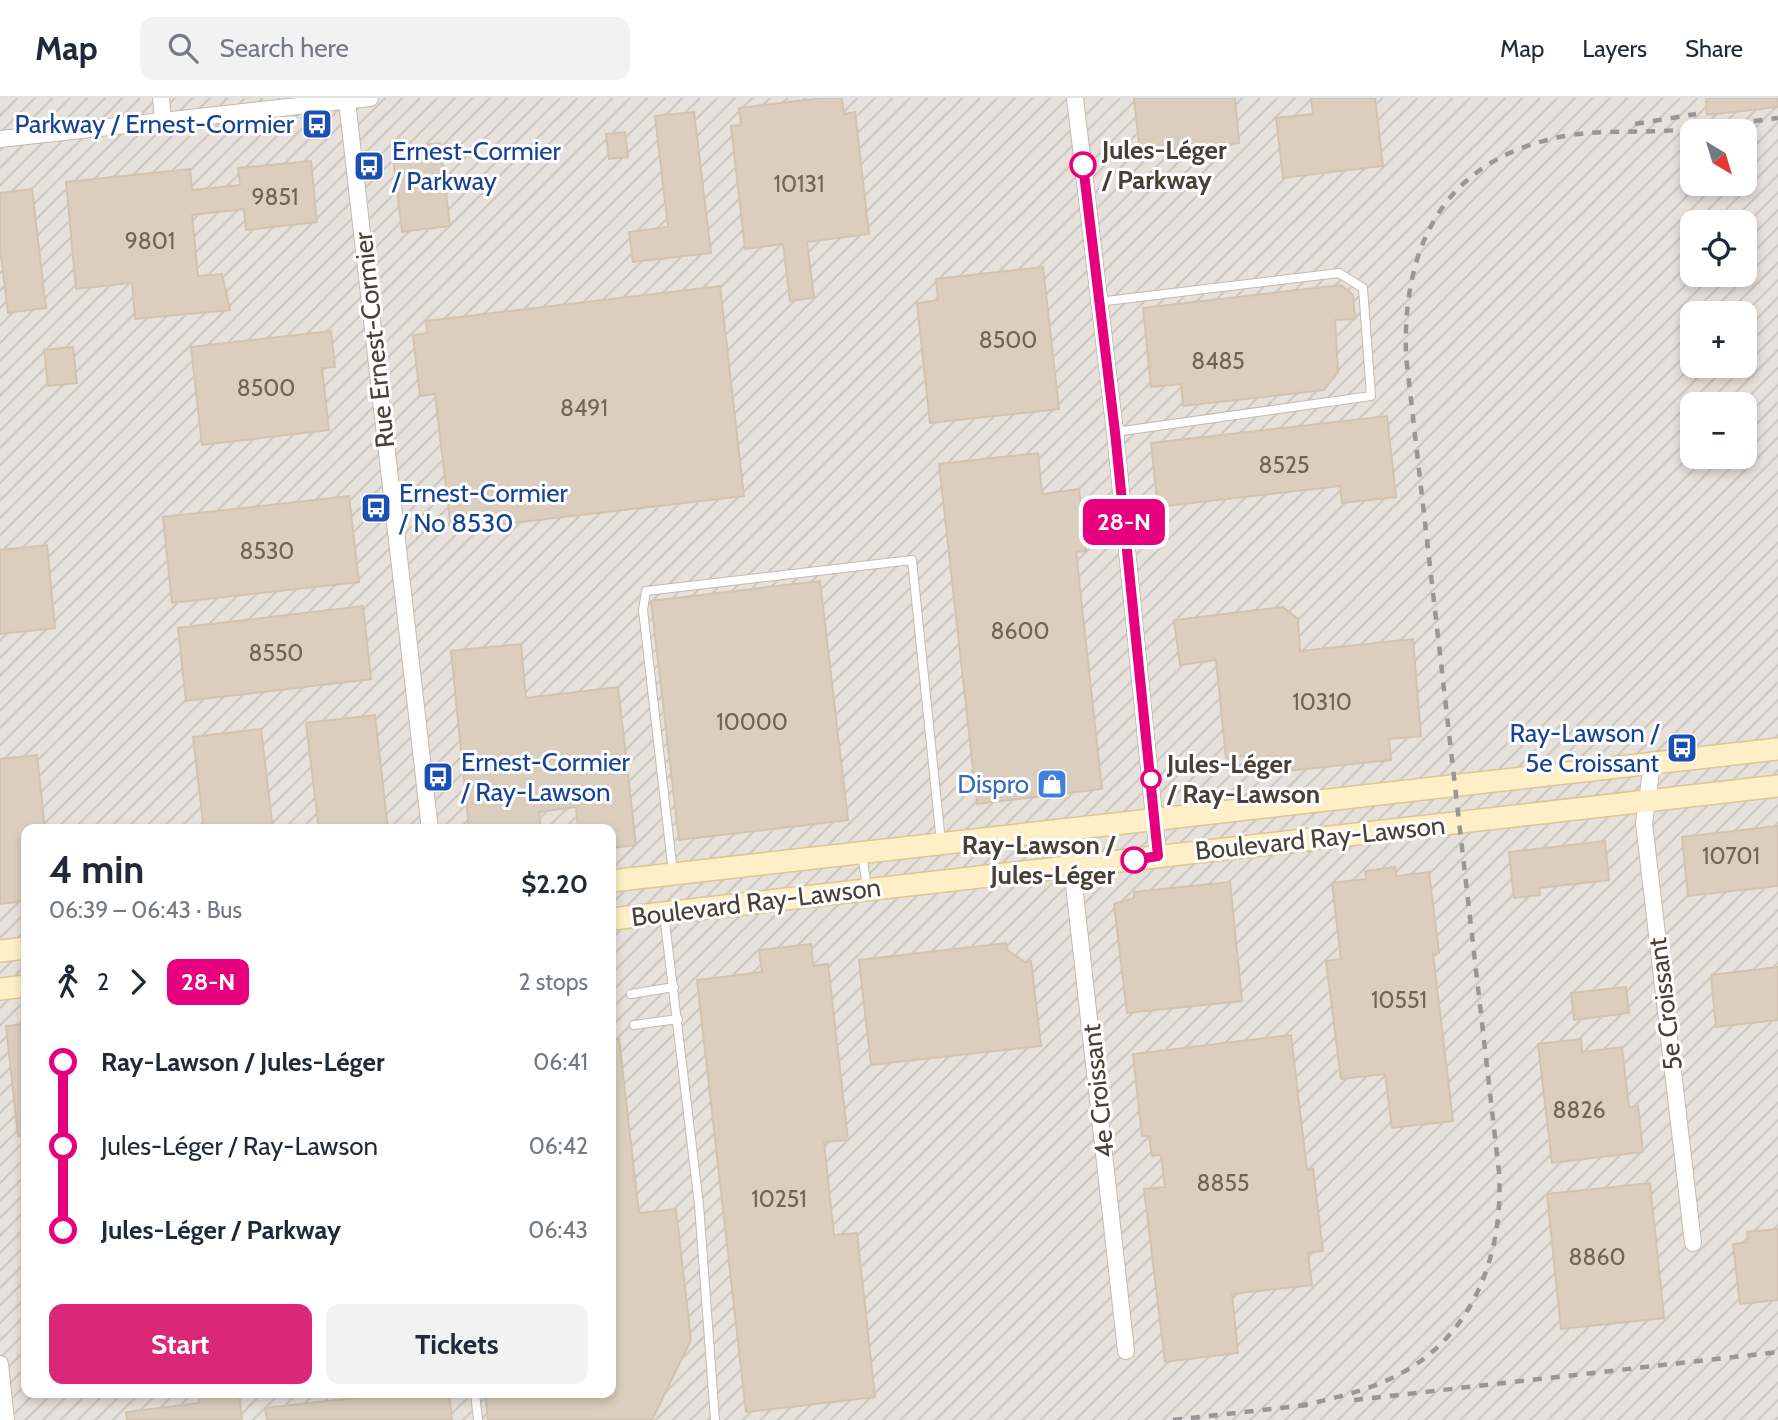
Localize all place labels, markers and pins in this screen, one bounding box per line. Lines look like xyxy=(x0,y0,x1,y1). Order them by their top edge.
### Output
bus stop icon: Parkway / Ernest-Cormier xyxy=(300,107,334,141)
place label: Parkway / Ernest-Cormier xyxy=(14,108,295,140)
place label: Jules-Léger / Parkway xyxy=(1101,134,1227,196)
place label: Ernest-Cormier / Parkway xyxy=(391,135,562,197)
bus stop icon: Ernest-Cormier / Parkway xyxy=(352,149,386,183)
marker: Jules-Léger / Parkway xyxy=(1070,152,1096,178)
place label: Ernest-Cormier / No 8530 xyxy=(398,477,569,539)
bus stop icon: Ernest-Cormier / No 8530 xyxy=(359,491,393,525)
place label: Ray-Lawson / 5e Croissant xyxy=(1509,717,1661,779)
bus stop icon: Ray-Lawson / 5e Croissant xyxy=(1665,731,1699,765)
place label: Ernest-Cormier / Ray-Lawson xyxy=(460,746,631,808)
place label: Jules-Léger / Ray-Lawson xyxy=(1166,748,1320,810)
bus stop icon: Ernest-Cormier / Ray-Lawson xyxy=(421,760,455,794)
shop icon: Dispro xyxy=(1035,767,1069,801)
place label: Dispro xyxy=(957,768,1029,800)
marker: Jules-Léger / Ray-Lawson xyxy=(1141,769,1161,789)
place label: Ray-Lawson / Jules-Léger xyxy=(962,829,1117,891)
marker: Ray-Lawson / Jules-Léger xyxy=(1121,847,1147,873)

